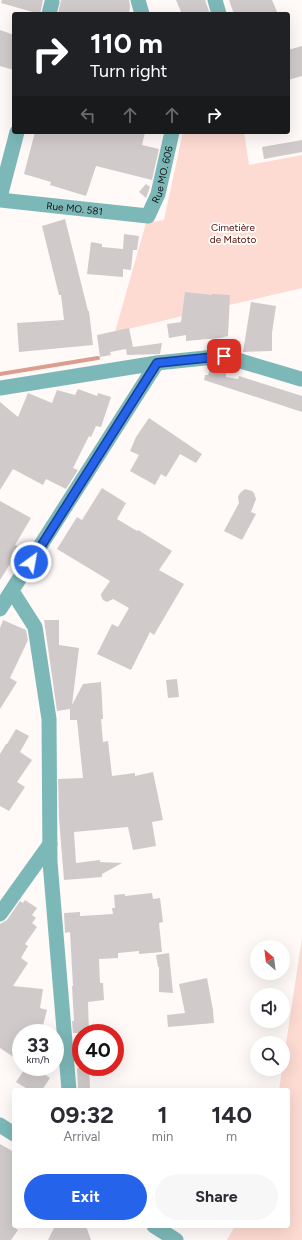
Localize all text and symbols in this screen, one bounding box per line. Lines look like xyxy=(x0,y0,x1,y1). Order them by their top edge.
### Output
text: 110 m xyxy=(90,26,163,60)
icon: right xyxy=(24,28,76,80)
text: Turn right xyxy=(90,60,167,82)
icon: left xyxy=(77,104,99,126)
icon: ahead xyxy=(119,104,141,126)
icon: ahead xyxy=(161,104,183,126)
icon: right xyxy=(203,104,225,126)
street label: Rue MO. 606 xyxy=(148,144,175,205)
street label: Rue MO. 581 xyxy=(46,199,103,218)
park label: Cimetière de Matoto xyxy=(210,221,256,246)
pin xyxy=(207,339,241,373)
icon: arrive xyxy=(213,345,235,367)
position arrow xyxy=(10,541,52,583)
north arrow xyxy=(250,940,290,980)
map controls xyxy=(250,940,290,1076)
button: sound xyxy=(250,988,290,1028)
speed limit sign: 40 xyxy=(72,1024,124,1076)
text: 33 xyxy=(27,1033,49,1057)
button: search xyxy=(250,1036,290,1076)
text: km/h xyxy=(27,1053,49,1066)
text: 09:32 xyxy=(50,1100,114,1129)
text: 1 xyxy=(157,1100,168,1129)
text: 140 xyxy=(211,1100,252,1129)
text: Arrival xyxy=(64,1129,100,1144)
text: min xyxy=(152,1129,173,1144)
text: m xyxy=(226,1129,237,1144)
button: Exit xyxy=(24,1174,147,1220)
button: Share xyxy=(155,1174,278,1220)

